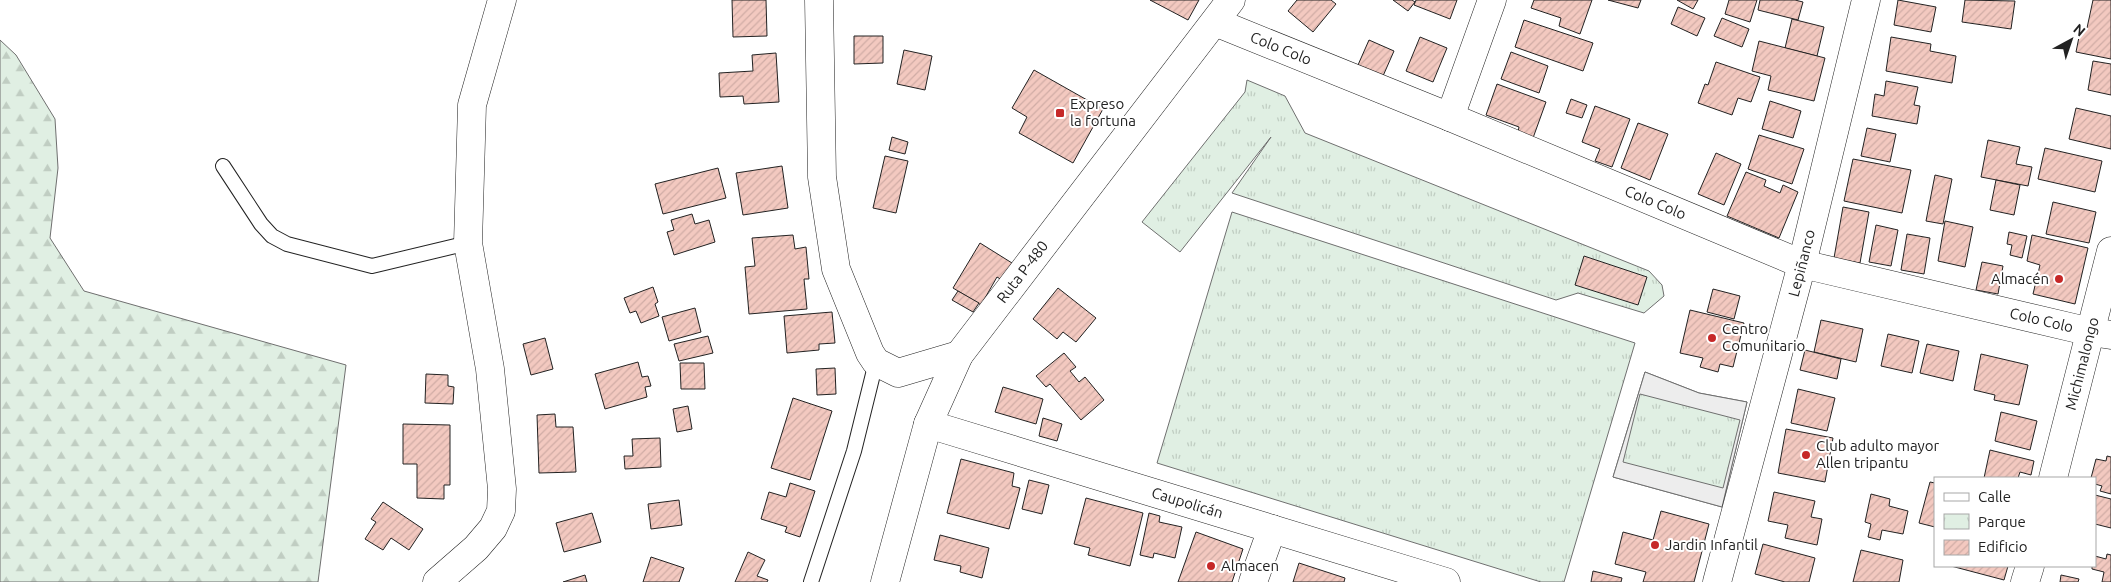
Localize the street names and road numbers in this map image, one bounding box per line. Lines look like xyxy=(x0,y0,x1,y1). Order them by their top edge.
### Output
street label: Colo Colo xyxy=(1248,28,1314,68)
street label: Colo Colo xyxy=(1622,182,1689,223)
street label: Lepiñanco xyxy=(1785,228,1818,299)
street label: Ruta P-480 xyxy=(993,237,1051,306)
street label: Colo Colo xyxy=(2008,304,2075,336)
street label: Michimalongo xyxy=(2062,315,2102,412)
street label: Caupolicán xyxy=(1150,484,1225,521)

